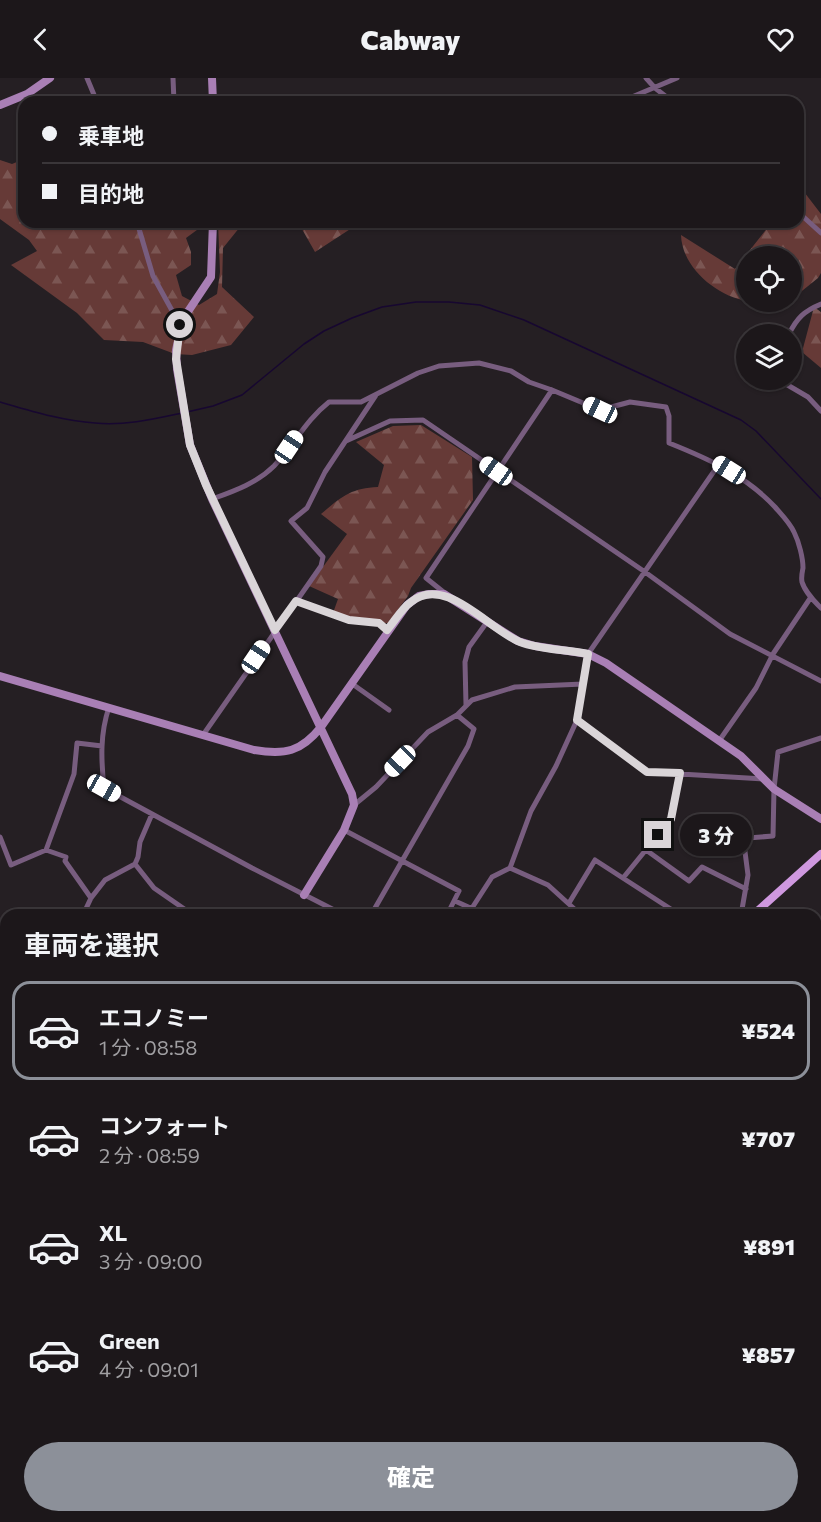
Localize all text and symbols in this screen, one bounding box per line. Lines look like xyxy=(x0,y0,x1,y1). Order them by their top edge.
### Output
icon: back xyxy=(24,23,57,56)
text: Cabway xyxy=(361,23,460,56)
icon: heart xyxy=(764,23,797,56)
text: 乗車地 xyxy=(78,122,144,149)
text: 目的地 xyxy=(78,180,144,207)
map controls xyxy=(736,246,802,390)
button: locate xyxy=(736,246,802,312)
route start xyxy=(166,311,193,338)
button: layers xyxy=(736,324,802,390)
car xyxy=(580,394,620,426)
car xyxy=(271,427,307,467)
car xyxy=(476,453,516,489)
car xyxy=(709,453,749,487)
car xyxy=(238,637,274,677)
car xyxy=(381,742,419,780)
car xyxy=(84,771,124,805)
callout: 3 分 xyxy=(679,814,751,856)
route end xyxy=(644,821,671,848)
text: 3 分 xyxy=(698,823,734,847)
text: 車両を選択 xyxy=(24,928,159,961)
icon: car xyxy=(27,1004,81,1058)
text: エコノミー xyxy=(99,1004,209,1031)
text: ¥524 xyxy=(741,1017,795,1044)
text: 1 分 · 08:58 xyxy=(99,1035,197,1059)
icon: car xyxy=(27,1112,81,1166)
text: コンフォート xyxy=(99,1112,230,1139)
text: ¥707 xyxy=(741,1125,795,1152)
text: 2 分 · 08:59 xyxy=(99,1143,200,1167)
text: XL xyxy=(99,1219,127,1246)
icon: car xyxy=(27,1220,81,1274)
text: ¥891 xyxy=(743,1233,795,1260)
text: 3 分 · 09:00 xyxy=(99,1249,203,1273)
text: Green xyxy=(99,1327,160,1354)
icon: car xyxy=(27,1328,81,1382)
text: ¥857 xyxy=(742,1341,795,1368)
text: 4 分 · 09:01 xyxy=(99,1357,199,1381)
button: 確定 xyxy=(24,1442,798,1511)

